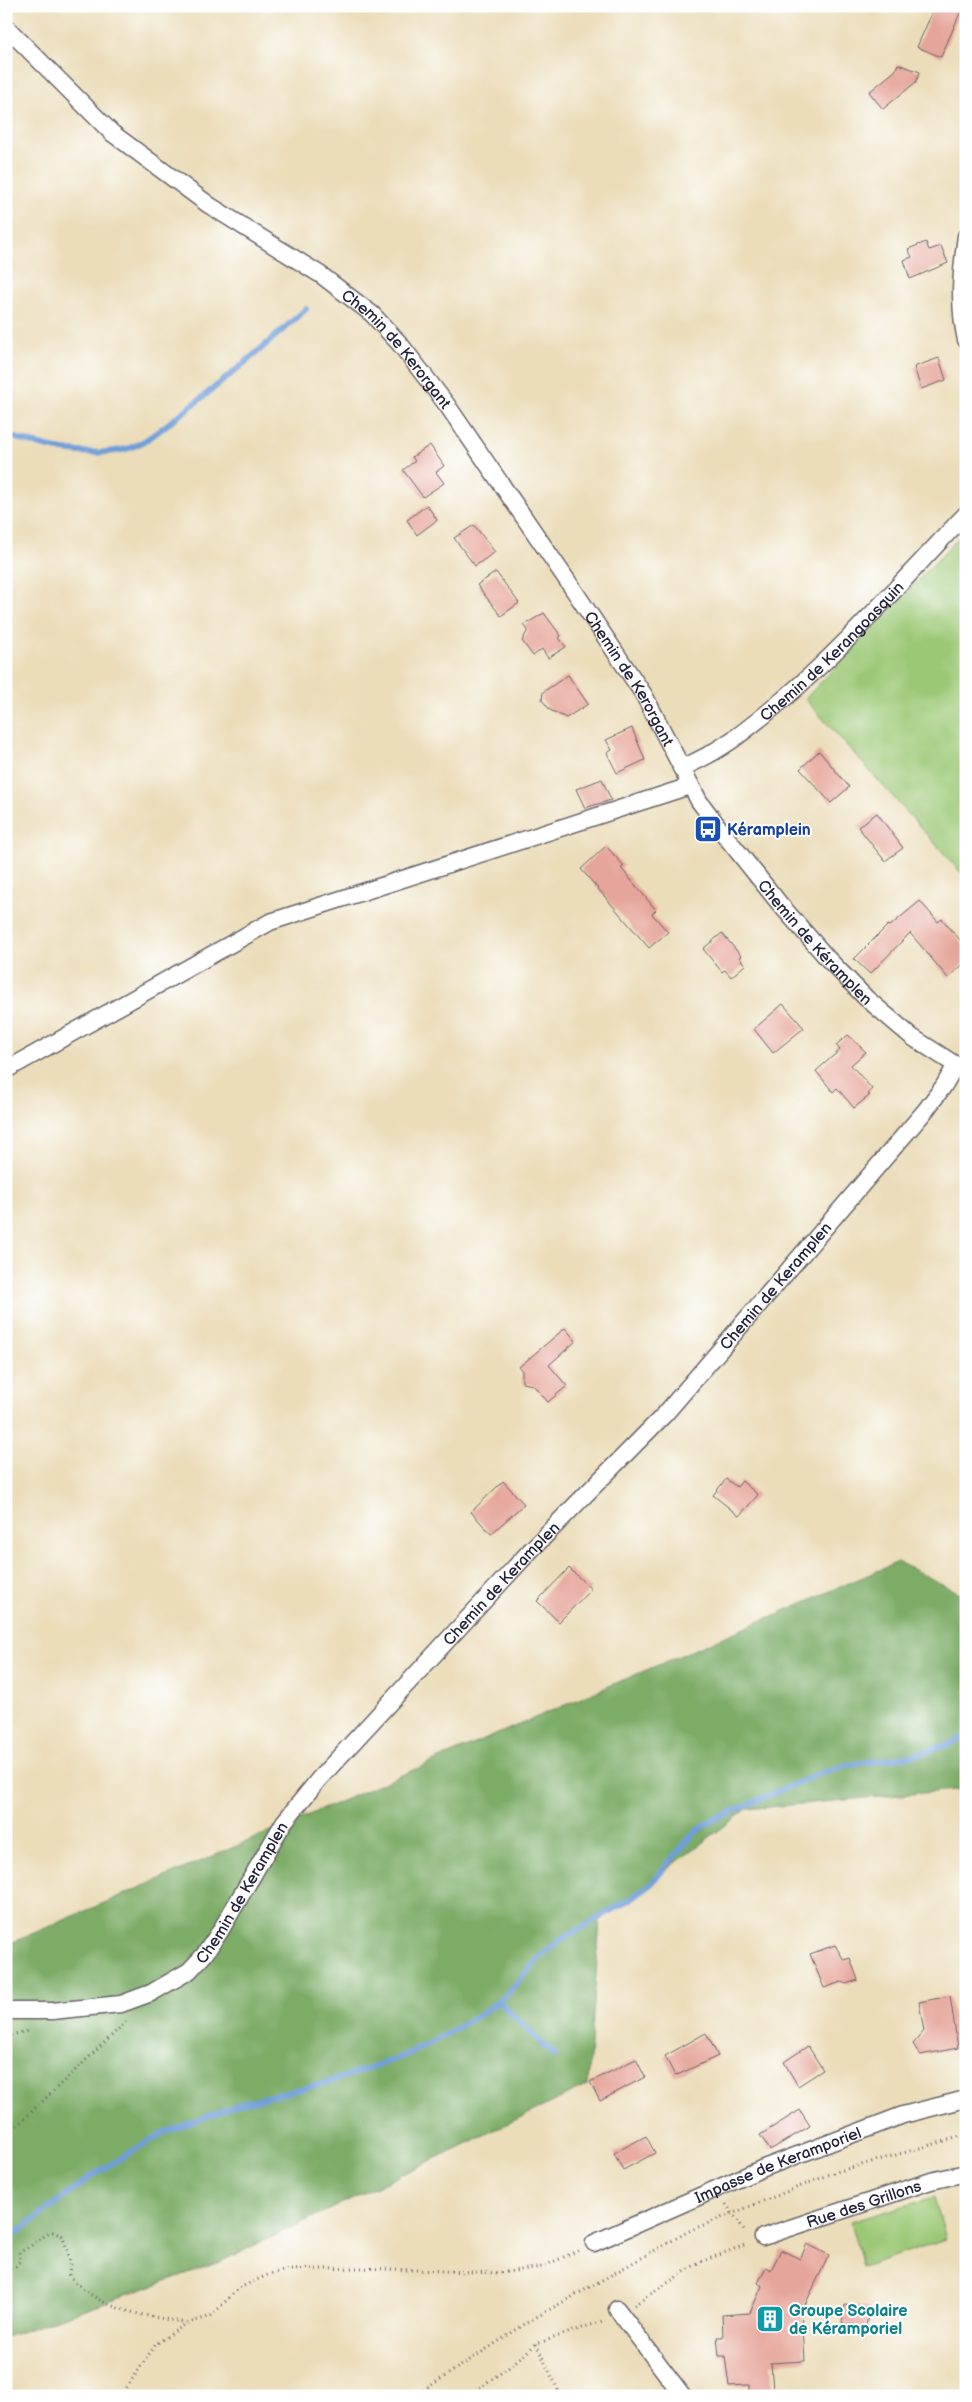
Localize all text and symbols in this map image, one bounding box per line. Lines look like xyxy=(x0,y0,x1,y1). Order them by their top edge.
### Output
street label: Chemin de Kerorgant xyxy=(337,286,454,413)
street label: Chemin de Kerangoasquin xyxy=(757,578,908,726)
street label: Chemin de Kerorgant xyxy=(580,608,677,750)
bus stop icon: Kéramplein xyxy=(693,814,723,844)
place label: Kéramplein xyxy=(727,821,811,840)
street label: Chemin de Kéramplen xyxy=(753,876,875,1010)
street label: Chemin de Keramplen xyxy=(716,1219,836,1354)
street label: Chemin de Keramplen xyxy=(440,1519,564,1650)
street label: Chemin de Keramplen xyxy=(193,1819,293,1968)
street label: Impasse de Keramporiel xyxy=(692,2124,864,2208)
street label: Rue des Grillons xyxy=(804,2177,924,2233)
place label: Groupe Scolaire de Kéramporiel xyxy=(789,2302,907,2339)
building icon: Groupe Scolaire de Kéramporiel xyxy=(755,2304,785,2334)

